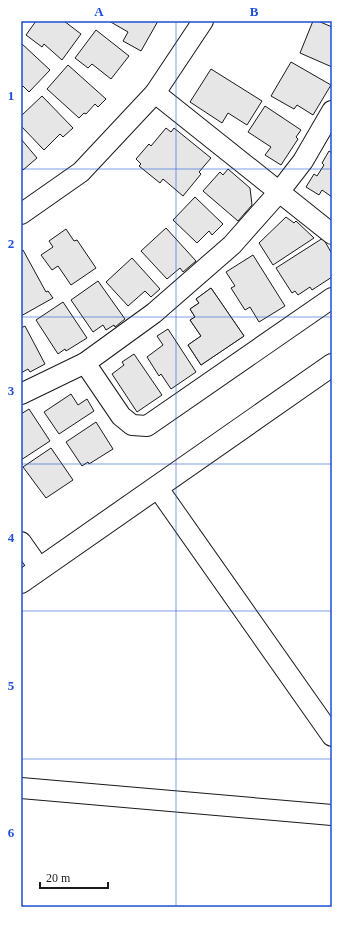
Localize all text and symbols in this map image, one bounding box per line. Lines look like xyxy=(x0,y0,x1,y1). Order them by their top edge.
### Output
text: A xyxy=(94,4,104,19)
text: B xyxy=(250,4,259,19)
text: 1 xyxy=(8,88,14,103)
text: 2 xyxy=(8,236,14,251)
text: 3 xyxy=(8,383,15,398)
text: 4 xyxy=(8,530,15,545)
text: 5 xyxy=(8,678,15,693)
text: 6 xyxy=(8,825,15,840)
scale bar xyxy=(40,864,108,890)
text: 20 m xyxy=(46,871,71,885)

